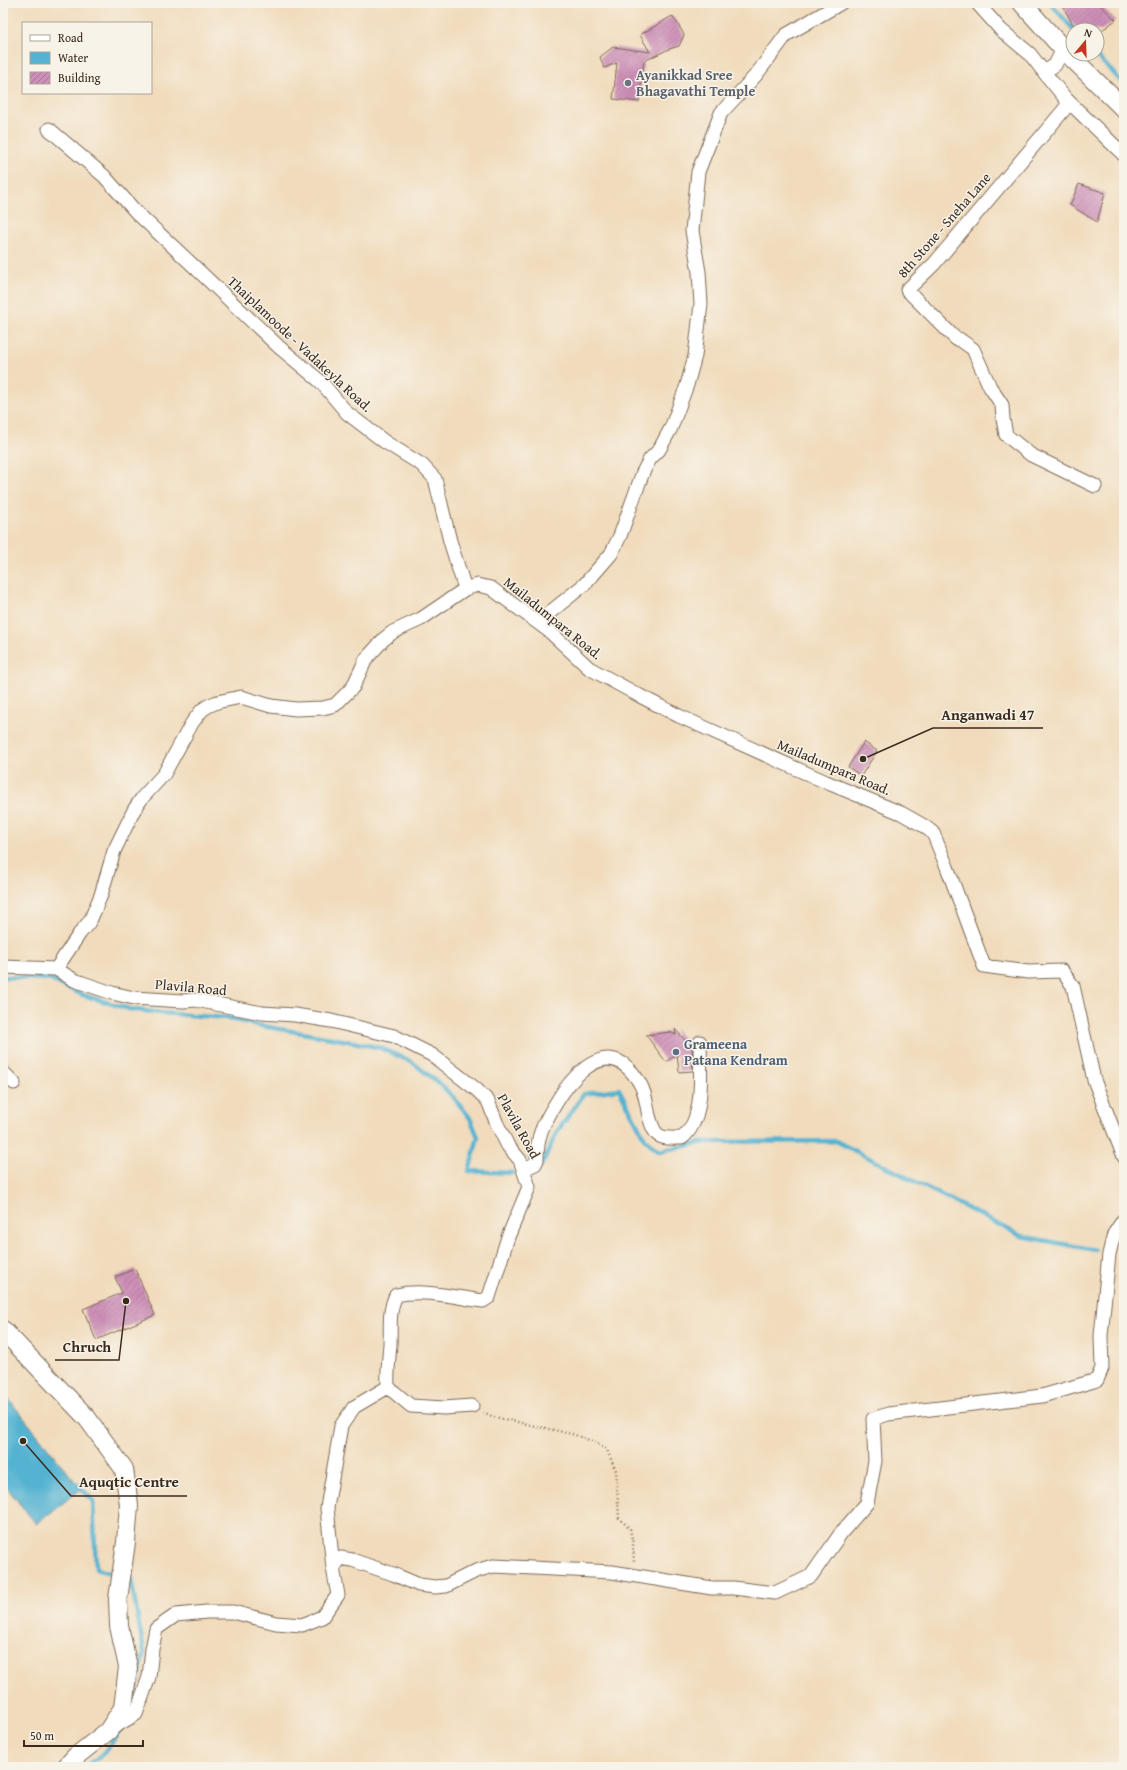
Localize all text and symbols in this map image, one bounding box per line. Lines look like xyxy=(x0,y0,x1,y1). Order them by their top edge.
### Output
legend xyxy=(22,22,152,94)
north arrow xyxy=(1065,22,1105,62)
text: N xyxy=(1082,24,1095,42)
text: Road xyxy=(58,29,84,46)
text: Water xyxy=(58,49,88,66)
place label: Ayanikkad Sree Bhagavathi Temple xyxy=(636,65,755,101)
text: Building xyxy=(58,69,101,86)
marker: Ayanikkad Sree Bhagavathi Temple xyxy=(623,78,633,88)
street label: 8th Stone - Sneha Lane xyxy=(893,168,996,282)
street label: Thaiplamoode - Vadakeyla Road. xyxy=(223,272,377,416)
street label: Mailadumpara Road. xyxy=(500,572,606,664)
callout: Anganwadi 47 xyxy=(933,701,1043,728)
text: Anganwadi 47 xyxy=(941,704,1035,725)
street label: Mailadumpara Road. xyxy=(774,734,894,800)
street label: Plavila Road xyxy=(154,974,228,1000)
place label: Grameena Patana Kendram xyxy=(684,1034,788,1070)
marker: Grameena Patana Kendram xyxy=(671,1047,681,1057)
street label: Plavila Road xyxy=(493,1090,545,1163)
callout: Chruch xyxy=(55,1333,119,1360)
text: Chruch xyxy=(63,1336,111,1357)
callout: Aquqtic Centre xyxy=(71,1469,187,1496)
text: Aquqtic Centre xyxy=(79,1471,179,1492)
scale bar xyxy=(24,1722,143,1748)
text: 50 m xyxy=(30,1727,54,1744)

